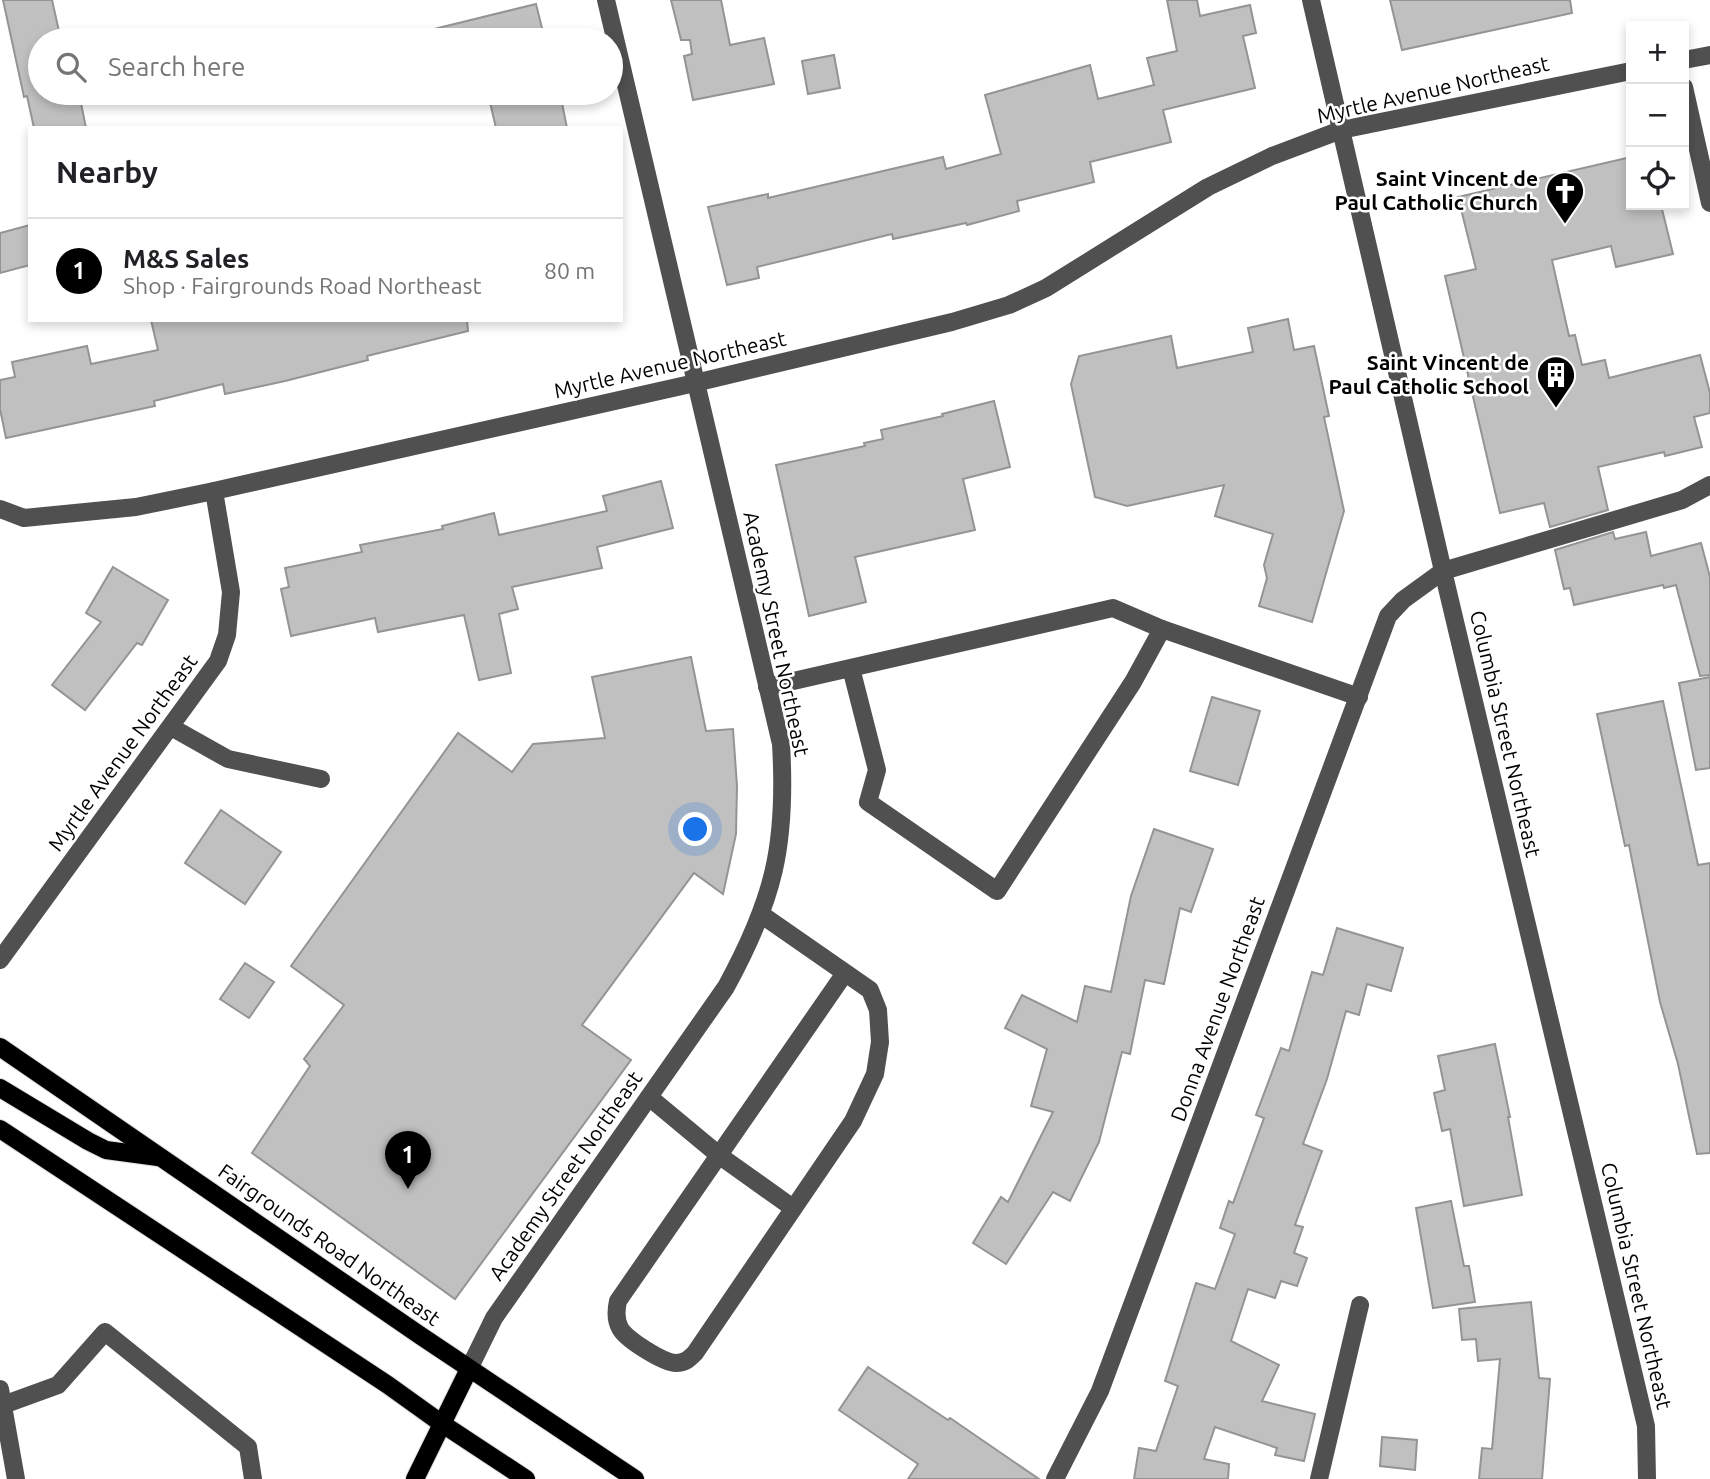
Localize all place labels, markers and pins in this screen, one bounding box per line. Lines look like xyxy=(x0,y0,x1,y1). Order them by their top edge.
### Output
place label: Saint Vincent de Paul Catholic Church xyxy=(1335,166,1538,214)
church icon: Saint Vincent de Paul Catholic Church xyxy=(1544,170,1586,225)
place label: Saint Vincent de Paul Catholic School xyxy=(1328,350,1529,398)
building icon: Saint Vincent de Paul Catholic School xyxy=(1535,354,1577,409)
pin: 1 xyxy=(385,1131,431,1189)

